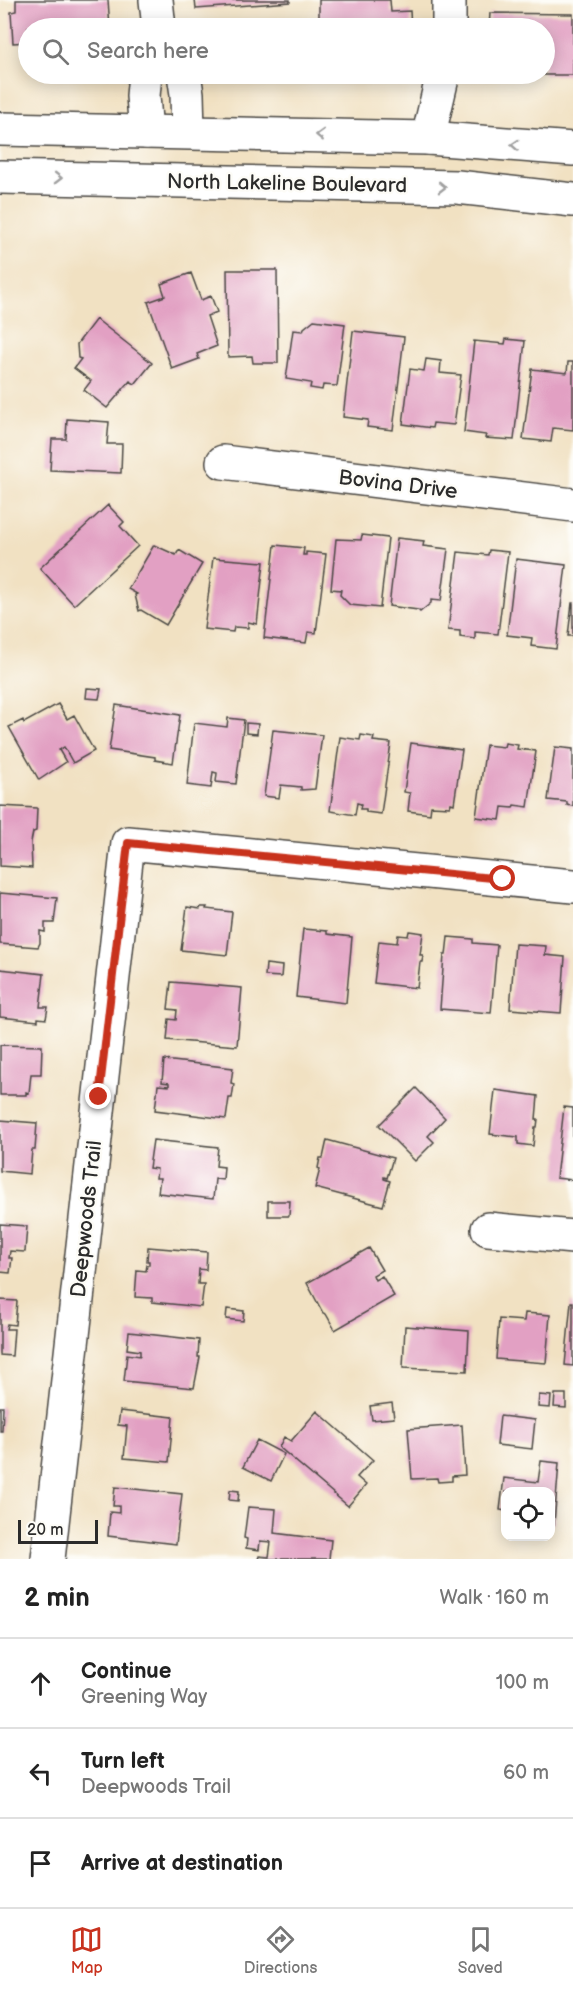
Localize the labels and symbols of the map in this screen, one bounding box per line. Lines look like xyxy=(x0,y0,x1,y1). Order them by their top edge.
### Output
one-way arrow xyxy=(315,129,324,142)
one-way arrow xyxy=(510,139,519,152)
street label: North Lakeline Boulevard xyxy=(167,169,407,198)
one-way arrow xyxy=(54,171,63,184)
one-way arrow xyxy=(438,181,447,193)
street label: Bovina Drive xyxy=(337,465,459,504)
route start xyxy=(489,865,515,891)
route end xyxy=(85,1083,111,1109)
street label: Deepwoods Trail xyxy=(66,1139,107,1299)
scale bar xyxy=(18,1517,98,1544)

